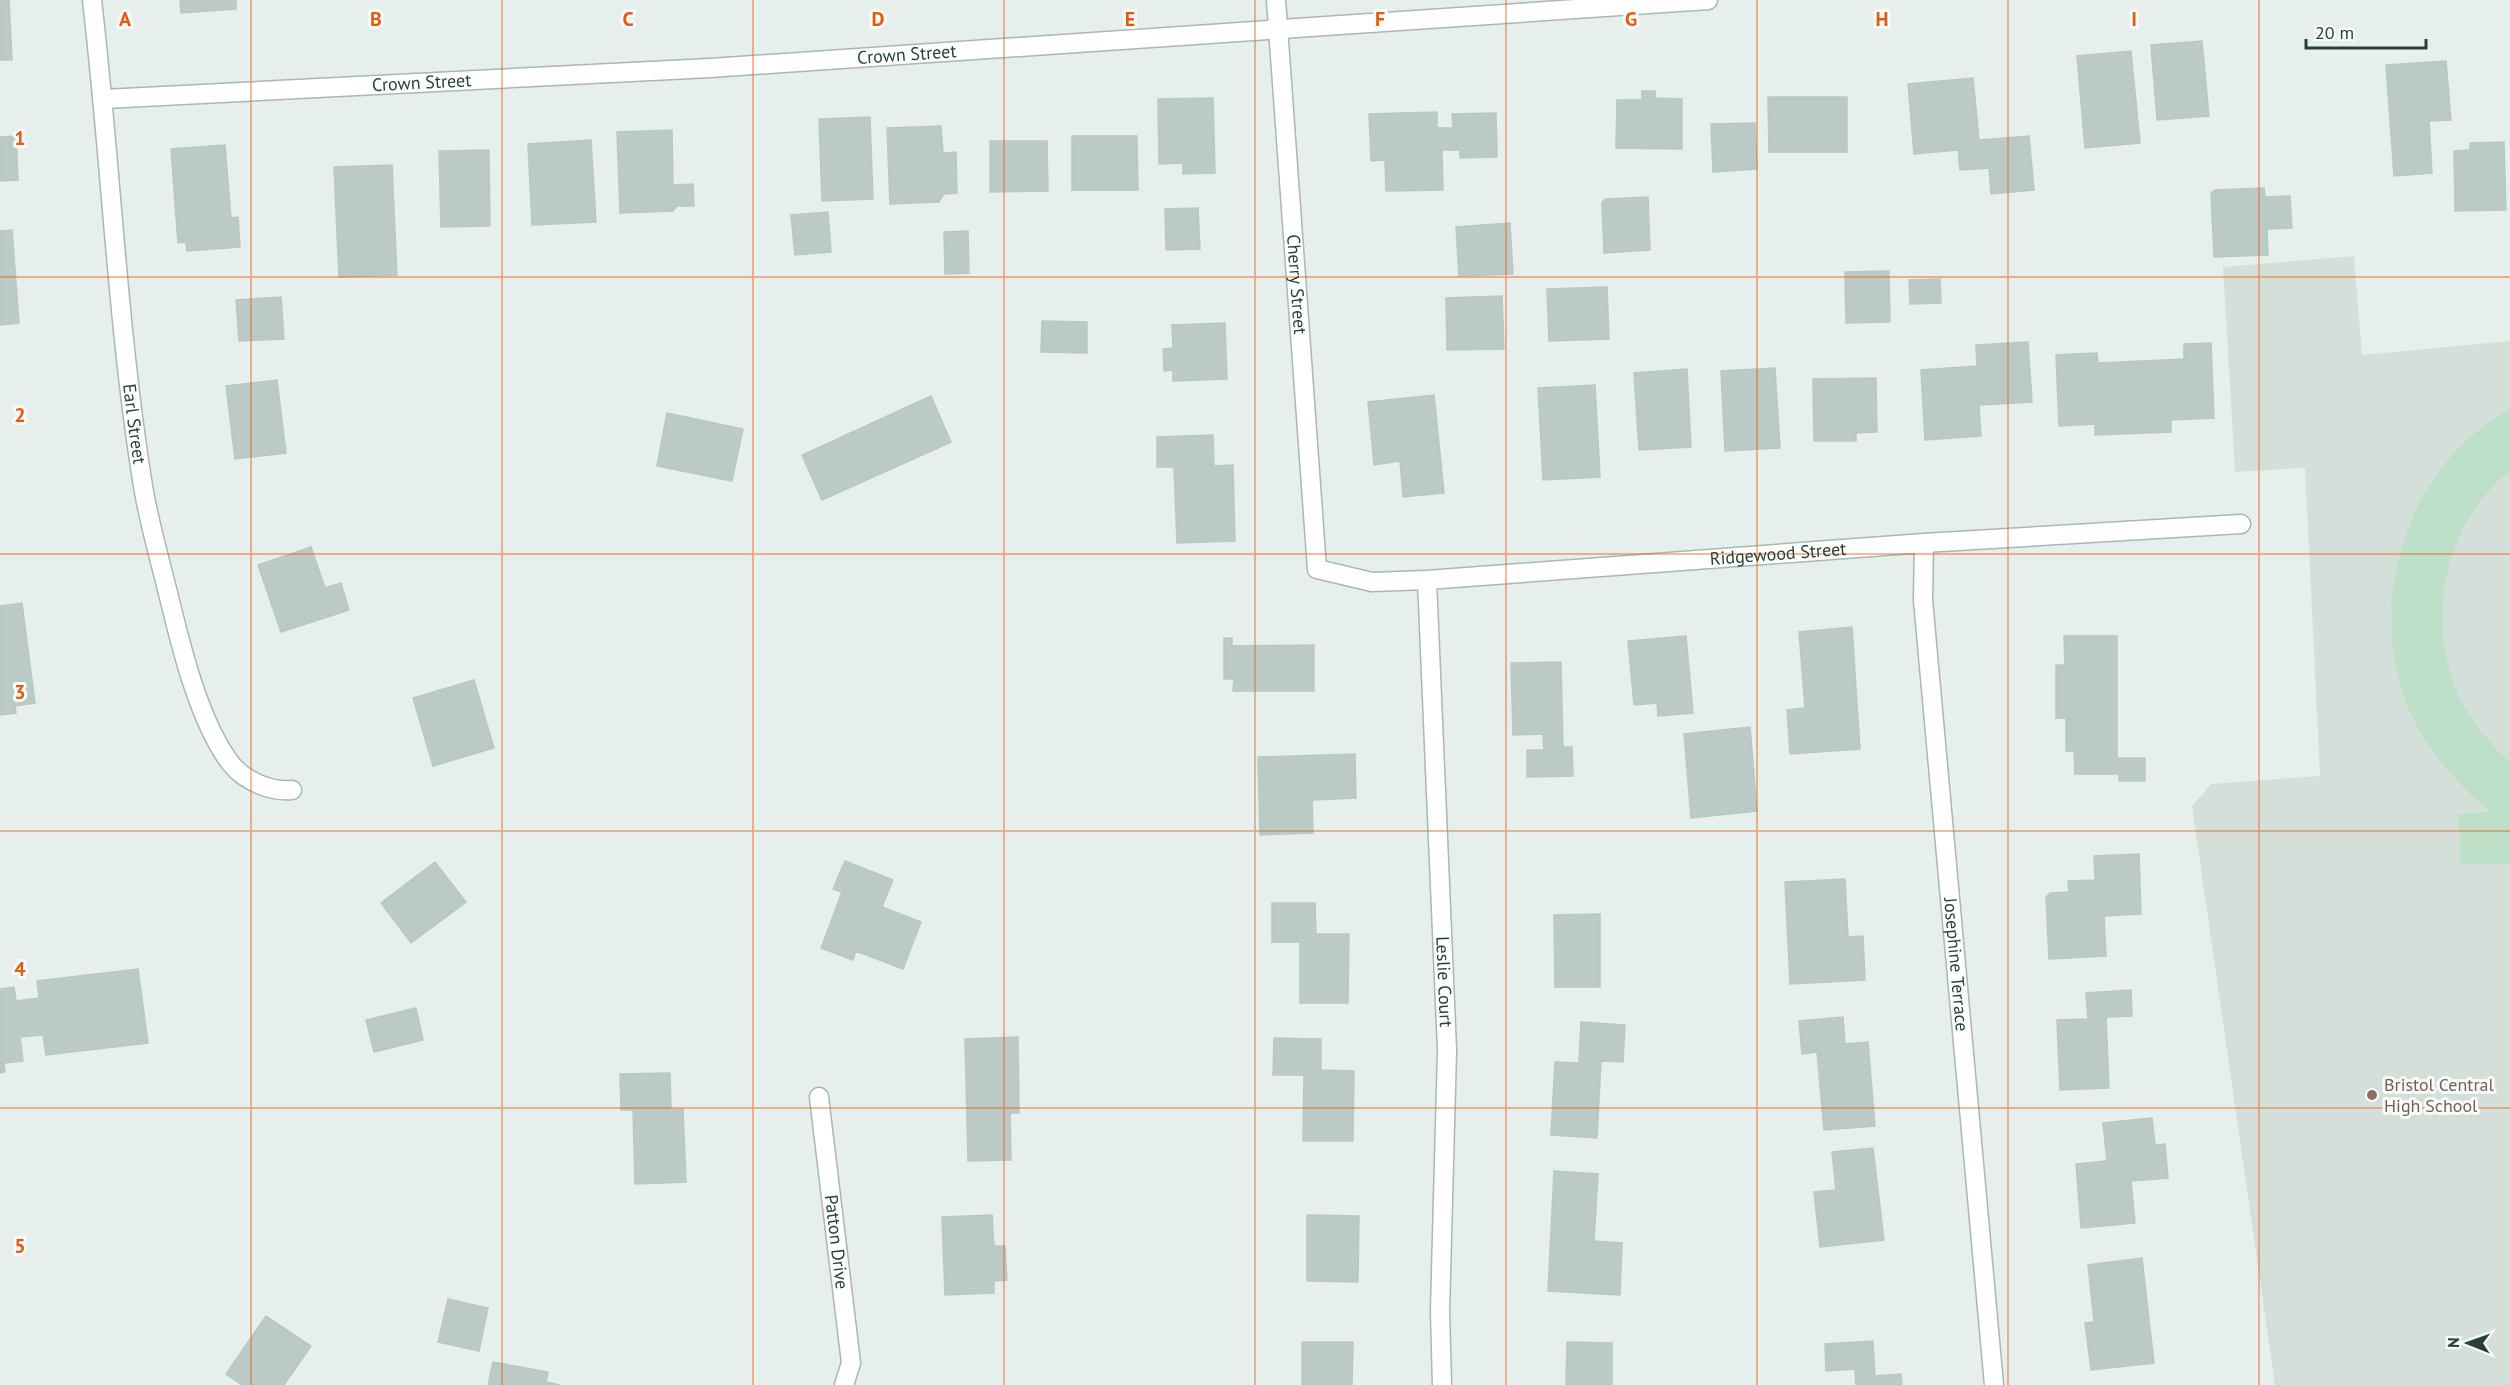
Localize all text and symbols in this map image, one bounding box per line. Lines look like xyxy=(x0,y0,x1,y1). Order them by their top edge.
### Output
text: A xyxy=(119,6,132,32)
text: B xyxy=(370,6,382,32)
text: C xyxy=(622,6,634,32)
text: D xyxy=(872,6,885,32)
text: E xyxy=(1125,6,1135,32)
text: F xyxy=(1375,6,1385,32)
text: G xyxy=(1625,6,1637,32)
text: H xyxy=(1875,6,1889,32)
text: I xyxy=(2131,6,2137,32)
scale bar xyxy=(2306,12,2426,50)
text: 20 m xyxy=(2315,21,2354,44)
street label: Crown Street xyxy=(856,39,957,69)
street label: Crown Street xyxy=(371,68,472,96)
text: 1 xyxy=(14,125,26,151)
street label: Cherry Street xyxy=(1282,233,1312,335)
street label: Earl Street xyxy=(118,382,151,466)
text: 2 xyxy=(14,402,26,428)
street label: Ridgewood Street xyxy=(1709,537,1847,570)
text: 3 xyxy=(14,679,26,705)
street label: Josephine Terrace xyxy=(1939,896,1974,1032)
street label: Leslie Court xyxy=(1431,936,1458,1027)
text: 4 xyxy=(14,956,26,982)
place label: Bristol Central High School xyxy=(2384,1073,2494,1117)
marker: Bristol Central High School xyxy=(2365,1088,2379,1102)
street label: Patton Drive xyxy=(820,1193,854,1290)
text: 5 xyxy=(14,1233,26,1259)
north arrow xyxy=(2438,1313,2498,1373)
text: N xyxy=(2443,1337,2463,1348)

